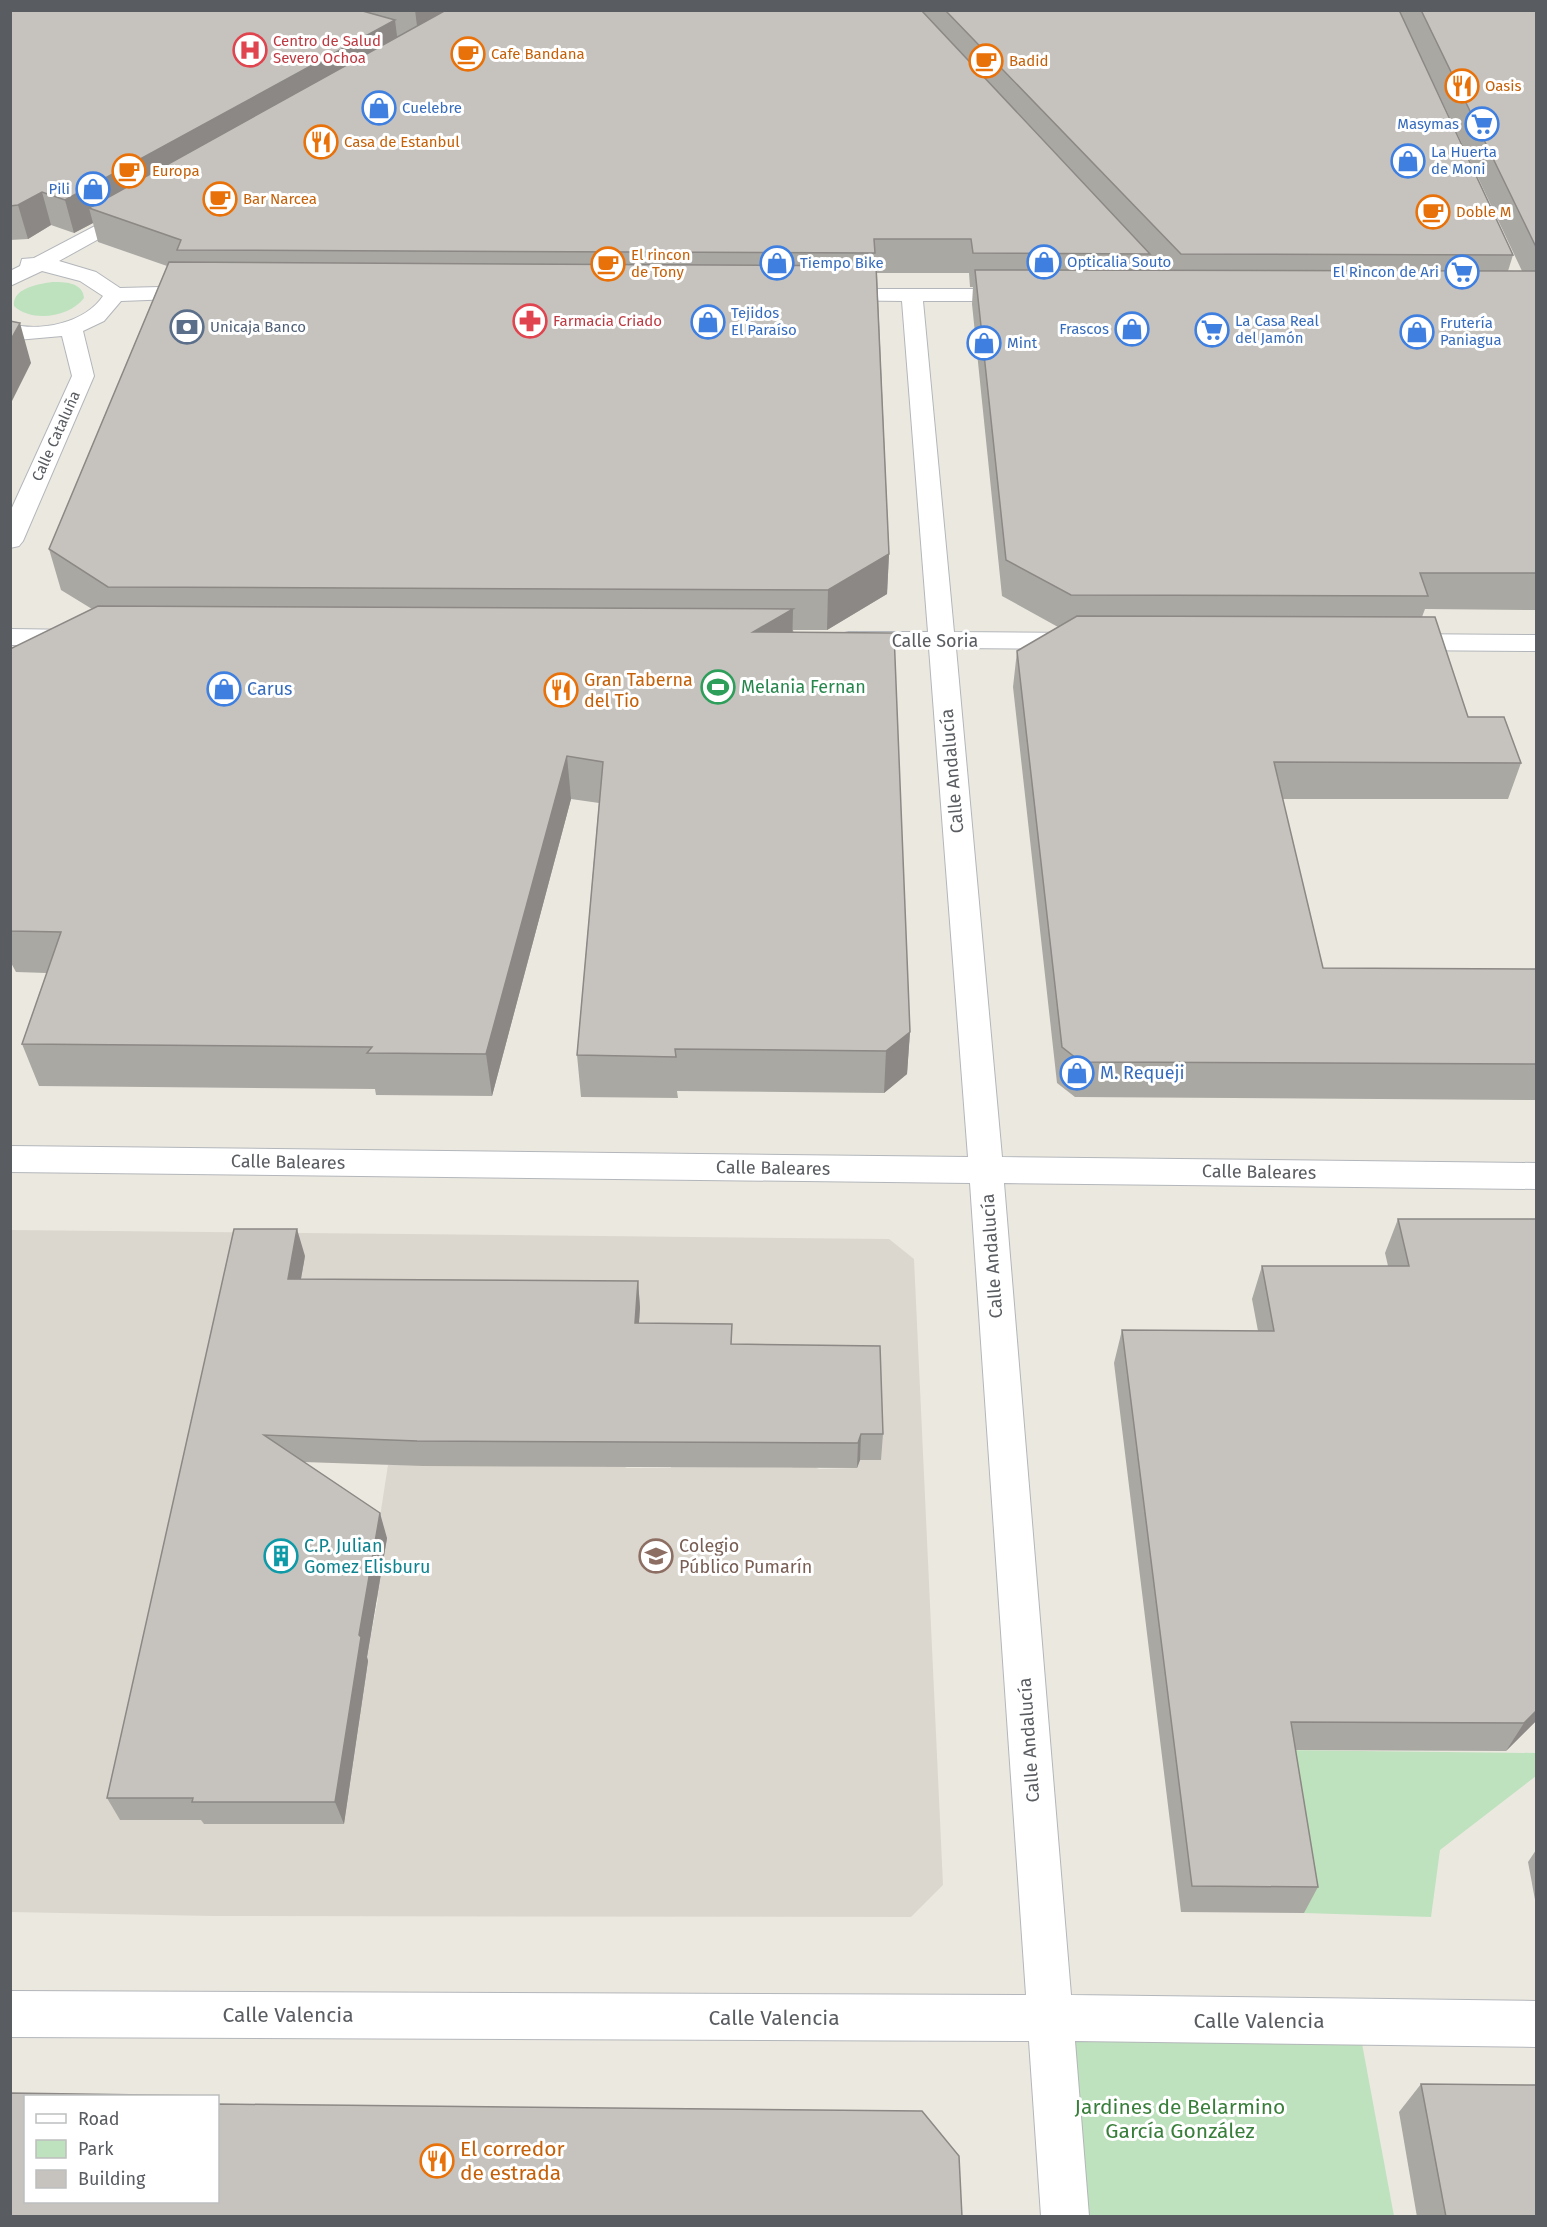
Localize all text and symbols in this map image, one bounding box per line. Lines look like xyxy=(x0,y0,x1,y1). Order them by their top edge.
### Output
hospital icon: Centro de Salud Severo Ochoa xyxy=(232,32,268,68)
place label: Centro de Salud Severo Ochoa xyxy=(273,32,381,67)
cafe icon: Cafe Bandana xyxy=(450,36,486,72)
cafe icon: Badid xyxy=(968,43,1004,79)
place label: Cafe Bandana xyxy=(491,45,585,63)
place label: Badid xyxy=(1009,52,1048,70)
restaurant icon: Oasis xyxy=(1444,68,1480,104)
place label: Oasis xyxy=(1485,77,1521,95)
shop icon: Cuelebre xyxy=(361,90,397,126)
place label: Cuelebre xyxy=(402,99,462,117)
supermarket icon: Masymas xyxy=(1464,106,1500,142)
place label: Masymas xyxy=(1397,115,1459,133)
restaurant icon: Casa de Estanbul xyxy=(303,124,339,160)
place label: Casa de Estanbul xyxy=(344,133,460,151)
shop icon: La Huerta de Moni xyxy=(1390,143,1426,179)
place label: La Huerta de Moni xyxy=(1431,143,1497,178)
cafe icon: Europa xyxy=(111,153,147,189)
place label: Europa xyxy=(152,162,200,180)
shop icon: Pili xyxy=(75,171,111,207)
place label: Pili xyxy=(48,180,70,198)
cafe icon: Bar Narcea xyxy=(202,181,238,217)
place label: Bar Narcea xyxy=(243,190,317,208)
cafe icon: Doble M xyxy=(1415,194,1451,230)
place label: Doble M xyxy=(1456,203,1511,221)
shop icon: Opticalia Souto xyxy=(1026,244,1062,280)
shop icon: Tiempo Bike xyxy=(759,245,795,281)
cafe icon: El rincon de Tony xyxy=(590,246,626,282)
place label: El rincon de Tony xyxy=(631,246,691,281)
place label: Opticalia Souto xyxy=(1067,253,1171,271)
place label: Tiempo Bike xyxy=(800,254,884,272)
supermarket icon: El Rincon de Ari xyxy=(1444,254,1480,290)
place label: El Rincon de Ari xyxy=(1332,263,1439,281)
pharmacy icon: Farmacia Criado xyxy=(512,303,548,339)
shop icon: Tejidos El Paraíso xyxy=(690,304,726,340)
place label: Tejidos El Paraíso xyxy=(731,304,797,339)
bank icon: Unicaja Banco xyxy=(169,309,205,345)
shop icon: Frascos xyxy=(1114,311,1150,347)
place label: Farmacia Criado xyxy=(553,312,662,330)
supermarket icon: La Casa Real del Jamón xyxy=(1194,312,1230,348)
place label: La Casa Real del Jamón xyxy=(1235,312,1320,347)
shop icon: Frutería Paniagua xyxy=(1399,314,1435,350)
place label: Frutería Paniagua xyxy=(1440,314,1502,349)
place label: Unicaja Banco xyxy=(210,318,306,336)
place label: Frascos xyxy=(1059,320,1109,338)
shop icon: Mint xyxy=(966,325,1002,361)
place label: Mint xyxy=(1007,334,1038,352)
street label: Calle Cataluña xyxy=(28,388,84,484)
street label: Calle Soria xyxy=(892,630,978,652)
place label: Gran Taberna del Tio xyxy=(584,669,693,712)
sports icon: Melania Fernan xyxy=(700,669,736,705)
shop icon: Carus xyxy=(206,671,242,707)
restaurant icon: Gran Taberna del Tio xyxy=(543,672,579,708)
place label: Melania Fernan xyxy=(741,676,866,698)
place label: Carus xyxy=(247,678,293,700)
street label: Calle Andalucía xyxy=(936,708,968,834)
shop icon: M. Requeji xyxy=(1059,1055,1095,1091)
place label: M. Requeji xyxy=(1100,1062,1185,1084)
street label: Calle Baleares xyxy=(231,1150,345,1174)
street label: Calle Baleares xyxy=(716,1156,830,1180)
street label: Calle Baleares xyxy=(1202,1160,1316,1184)
street label: Calle Andalucía xyxy=(977,1193,1007,1319)
place label: C.P. Julian Gomez Elisburu xyxy=(304,1535,430,1578)
place label: Colegio Público Pumarín xyxy=(679,1535,812,1578)
building icon: C.P. Julian Gomez Elisburu xyxy=(263,1538,299,1574)
school or university icon: Colegio Público Pumarín xyxy=(638,1538,674,1574)
street label: Calle Andalucía xyxy=(1014,1677,1044,1803)
street label: Calle Valencia xyxy=(222,2002,354,2028)
street label: Calle Valencia xyxy=(708,2005,840,2031)
street label: Calle Valencia xyxy=(1193,2008,1325,2034)
park label: Jardines de Belarmino García González xyxy=(1075,2094,1285,2144)
legend xyxy=(24,2095,219,2203)
text: Road xyxy=(78,2108,120,2130)
place label: El corredor de estrada xyxy=(460,2136,565,2186)
text: Park xyxy=(78,2138,114,2160)
restaurant icon: El corredor de estrada xyxy=(419,2143,455,2179)
text: Building xyxy=(78,2168,146,2190)

